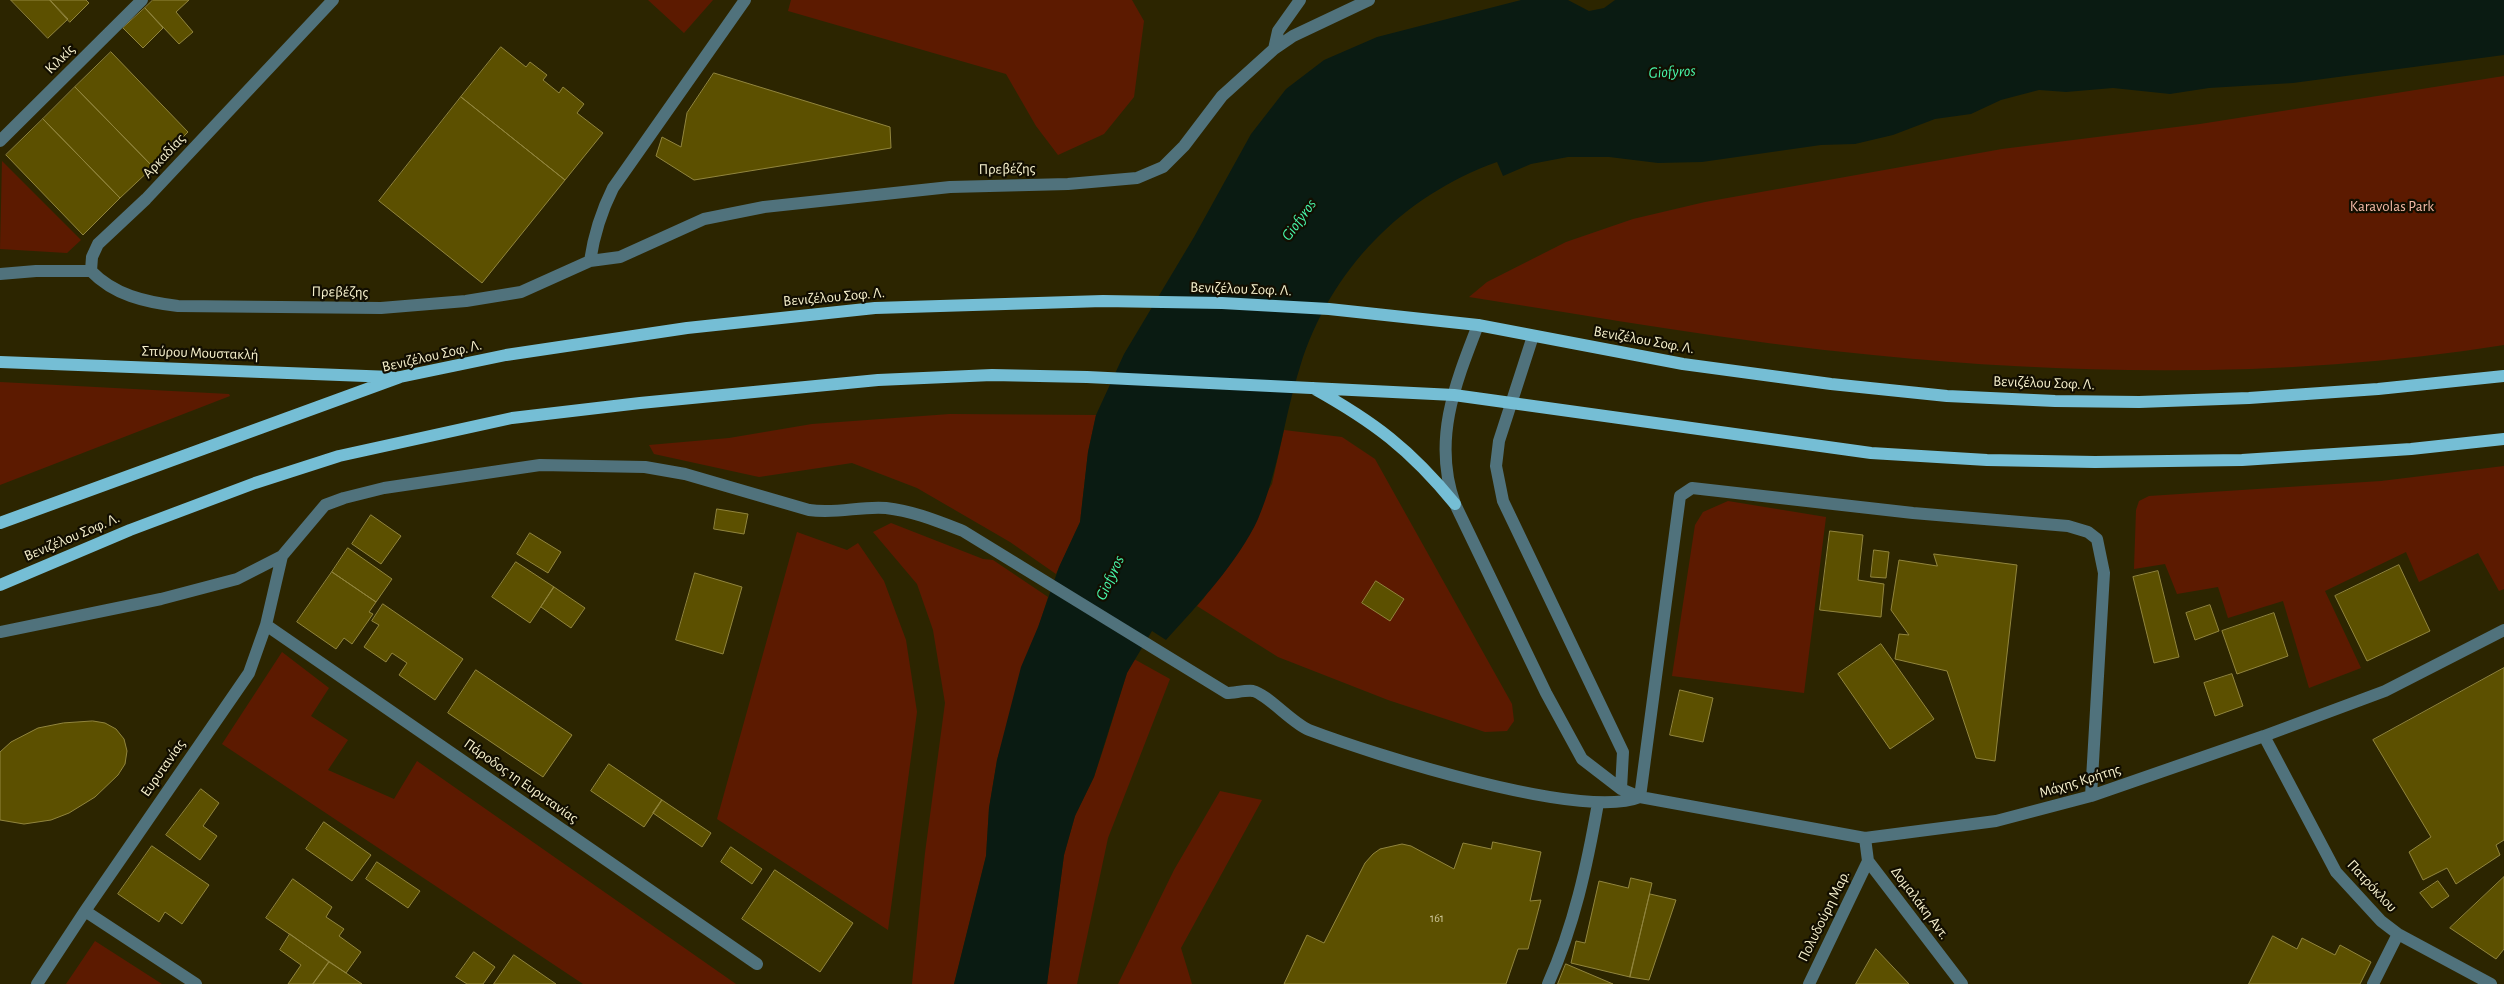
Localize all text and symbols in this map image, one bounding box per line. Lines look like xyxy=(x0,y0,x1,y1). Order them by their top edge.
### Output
street label: Κιλκίς xyxy=(41,40,79,78)
water label: Giofyros xyxy=(1648,61,1696,83)
street label: Αρκαδίας xyxy=(139,130,189,182)
street label: Πρεβέζης xyxy=(978,160,1036,178)
water label: Giofyros xyxy=(1277,195,1321,245)
park label: Karavolas Park xyxy=(2350,197,2434,215)
street label: Βενιζέλου Σοφ. Λ. xyxy=(1190,278,1292,300)
street label: Πρεβέζης xyxy=(311,283,369,301)
street label: Βενιζέλου Σοφ. Λ. xyxy=(782,284,886,310)
street label: Βενιζέλου Σοφ. Λ. xyxy=(1592,322,1696,358)
street label: Βενιζέλου Σοφ. Λ. xyxy=(380,336,484,376)
street label: Σπύρου Μουστακλή xyxy=(141,342,259,364)
street label: Βενιζέλου Σοφ. Λ. xyxy=(1993,372,2095,394)
street label: Βενιζέλου Σοφ. Λ. xyxy=(22,509,122,565)
water label: Giofyros xyxy=(1091,553,1129,603)
street label: Πάροδος 1η Ευρυτανίας xyxy=(460,735,582,827)
street label: Ευρυτανίας xyxy=(137,736,189,800)
street label: Μάχης Κρήτης xyxy=(2037,760,2123,802)
street label: Πατρόκλου xyxy=(2343,856,2401,916)
street label: Δομαλάκη Αντ. xyxy=(1887,863,1953,943)
street label: Πολυδούρη Μαρ. xyxy=(1794,868,1854,964)
house number: 161 xyxy=(1430,911,1444,925)

